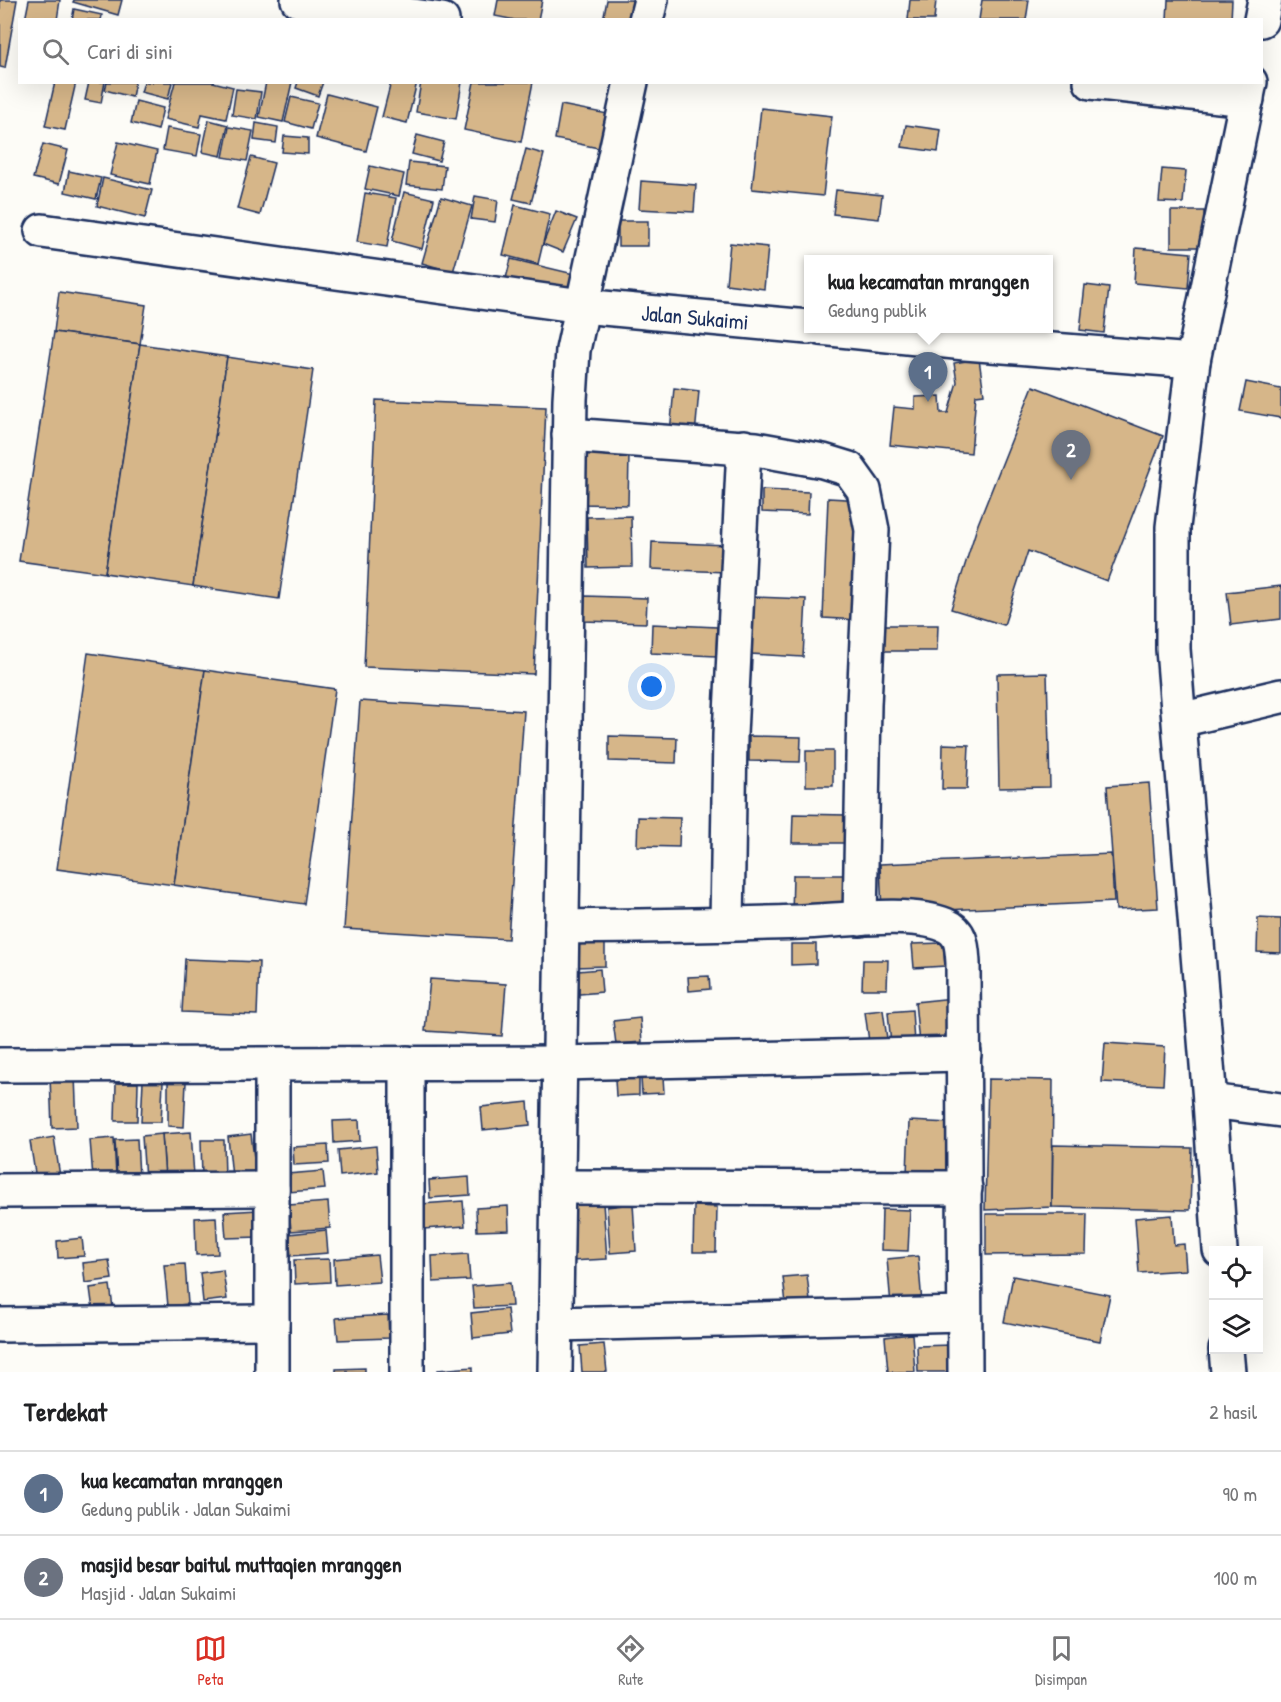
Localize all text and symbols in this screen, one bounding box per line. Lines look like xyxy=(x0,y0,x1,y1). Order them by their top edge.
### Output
search box xyxy=(18,18,1263,84)
icon: search xyxy=(39,35,72,68)
text: Cari di sini xyxy=(87,36,173,66)
popup xyxy=(804,255,1053,333)
text: kua kecamatan mranggen xyxy=(828,266,1029,296)
text: Gedung publik xyxy=(828,296,926,323)
street label: Jalan Sukaimi xyxy=(640,297,750,337)
pin: 1 xyxy=(908,352,948,402)
pin: 2 xyxy=(1052,430,1090,480)
your location xyxy=(637,672,666,701)
map controls xyxy=(1209,1246,1263,1354)
button: locate xyxy=(1209,1246,1263,1300)
button: layers xyxy=(1209,1300,1263,1354)
text: Terdekat xyxy=(24,1394,107,1429)
text: 2 hasil xyxy=(1209,1398,1257,1425)
text: kua kecamatan mranggen xyxy=(81,1465,283,1495)
text: 1 xyxy=(40,1480,47,1507)
text: 90 m xyxy=(1223,1480,1257,1507)
text: Gedung publik · Jalan Sukaimi xyxy=(81,1495,291,1522)
text: masjid besar baitul muttaqien mranggen xyxy=(81,1549,402,1579)
text: 2 xyxy=(39,1564,48,1591)
text: 100 m xyxy=(1214,1564,1257,1591)
text: Masjid · Jalan Sukaimi xyxy=(81,1579,237,1606)
tab: Peta xyxy=(194,1632,227,1690)
tab: Rute xyxy=(614,1632,647,1690)
tab: Disimpan xyxy=(1035,1632,1087,1690)

